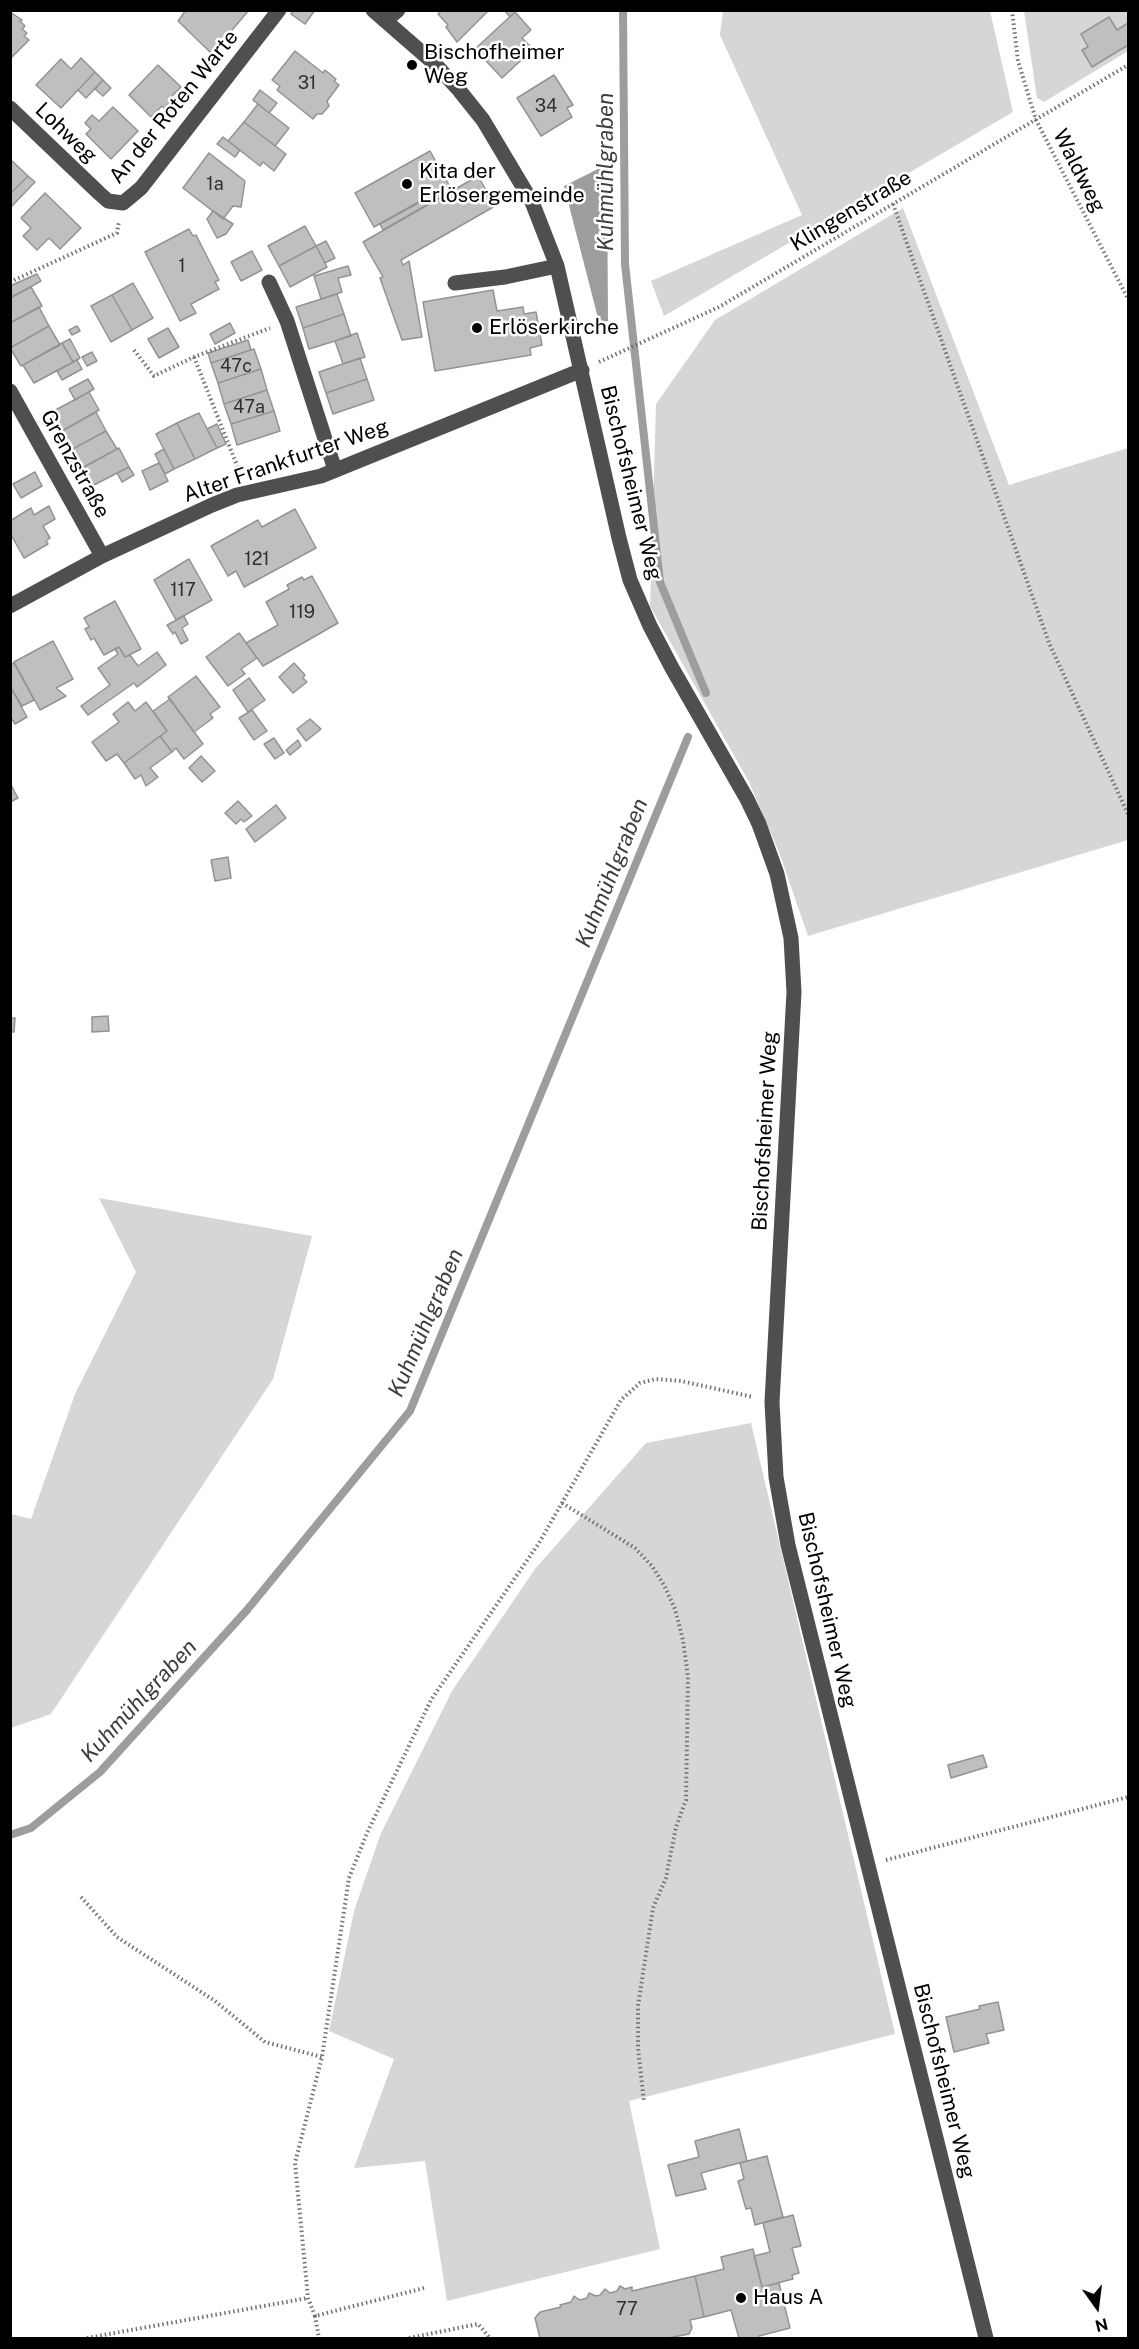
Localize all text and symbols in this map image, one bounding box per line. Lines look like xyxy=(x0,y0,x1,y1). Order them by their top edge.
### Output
street label: An der Roten Warte xyxy=(104,25,244,189)
place label: Bischofheimer Weg xyxy=(424,40,565,90)
marker: Bischofheimer Weg xyxy=(405,58,419,72)
house number: 31 xyxy=(298,72,316,94)
water label: Kuhmühlgraben xyxy=(593,93,619,251)
house number: 34 xyxy=(535,95,557,117)
street label: Lohweg xyxy=(30,97,102,169)
street label: Waldweg xyxy=(1047,125,1111,217)
place label: Kita der Erlösergemeinde xyxy=(419,159,585,209)
street label: Klingenstraße xyxy=(786,165,916,257)
house number: 1a xyxy=(206,173,224,195)
marker: Kita der Erlösergemeinde xyxy=(400,177,414,191)
house number: 1 xyxy=(178,255,186,277)
place label: Erlöserkirche xyxy=(489,315,619,341)
marker: Erlöserkirche xyxy=(470,321,484,335)
house number: 47c xyxy=(220,355,252,377)
street label: Bischofsheimer Weg xyxy=(595,383,667,583)
house number: 47a xyxy=(233,396,265,418)
street label: Grenzstraße xyxy=(35,405,115,523)
street label: Alter Frankfurter Weg xyxy=(180,414,392,508)
house number: 121 xyxy=(244,548,270,570)
house number: 117 xyxy=(170,579,196,601)
house number: 119 xyxy=(289,601,315,623)
water label: Kuhmühlgraben xyxy=(570,795,654,951)
street label: Bischofsheimer Weg xyxy=(747,1030,783,1232)
water label: Kuhmühlgraben xyxy=(383,1245,469,1401)
street label: Bischofsheimer Weg xyxy=(792,1510,862,1710)
water label: Kuhmühlgraben xyxy=(75,1634,203,1768)
street label: Bischofsheimer Weg xyxy=(908,1981,980,2181)
north arrow xyxy=(1067,2277,1127,2337)
place label: Haus A xyxy=(753,2285,823,2311)
marker: Haus A xyxy=(734,2291,748,2305)
house number: 77 xyxy=(616,2298,638,2320)
text: N xyxy=(1093,2314,1110,2336)

